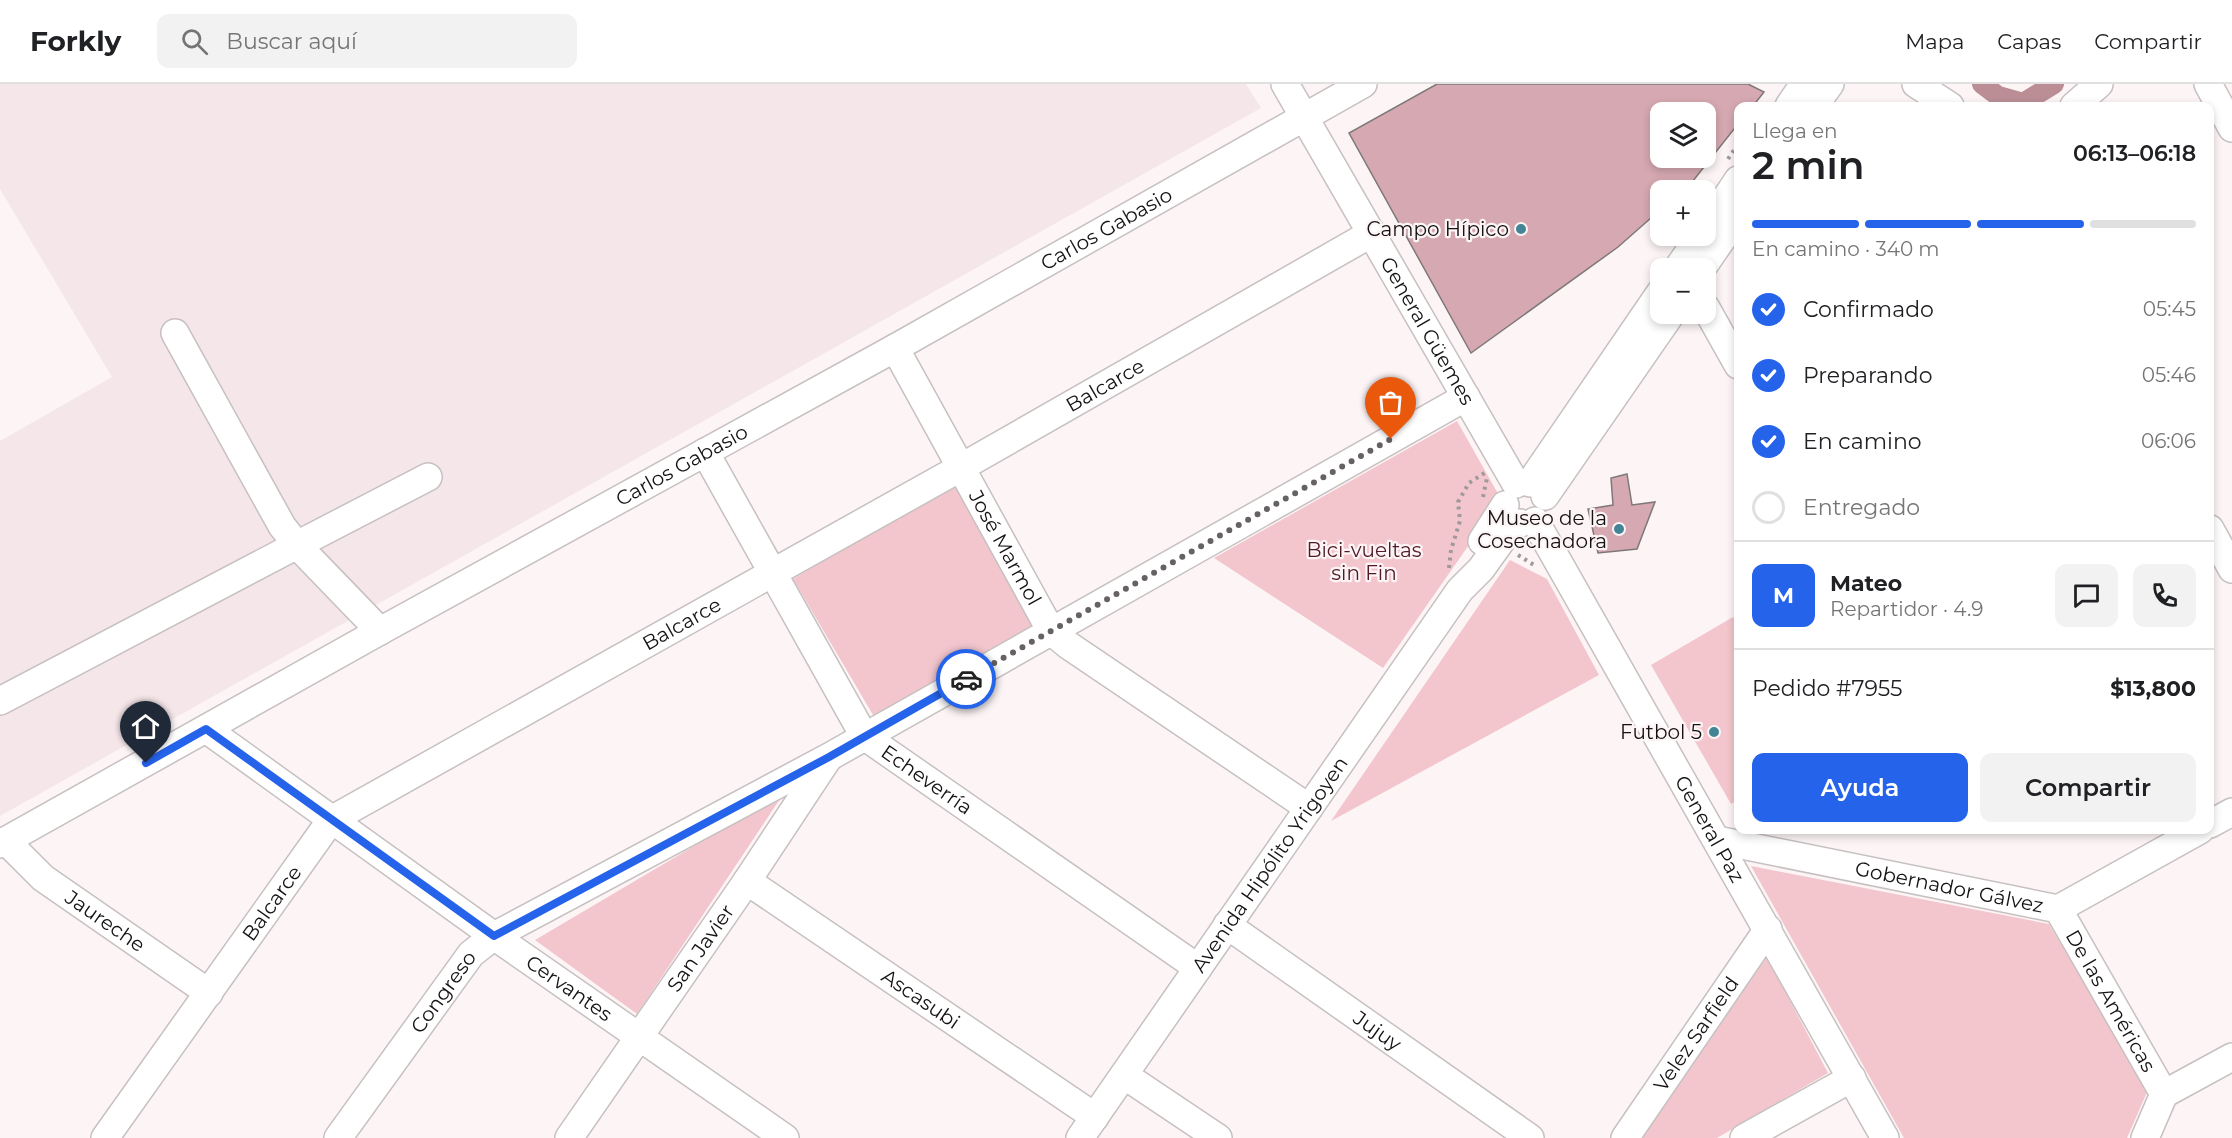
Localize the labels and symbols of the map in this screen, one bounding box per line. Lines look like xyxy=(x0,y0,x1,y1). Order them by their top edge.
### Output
street label: Carlos Gabasio xyxy=(1037,182,1176,275)
place label: Campo Hípico xyxy=(1366,217,1509,241)
marker: Campo Hípico xyxy=(1514,222,1528,236)
street label: General Güemes xyxy=(1375,253,1480,409)
street label: Balcarce xyxy=(1062,353,1149,417)
pin xyxy=(1365,377,1416,439)
street label: Carlos Gabasio xyxy=(612,419,752,511)
street label: José Marmol xyxy=(963,485,1046,609)
place label: Museo de la Cosechadora xyxy=(1477,506,1607,553)
marker: Museo de la Cosechadora xyxy=(1612,522,1626,536)
park label: Bici-vueltas sin Fin xyxy=(1306,538,1422,585)
street label: Balcarce xyxy=(638,592,725,655)
courier xyxy=(936,649,996,709)
pin xyxy=(120,701,171,763)
place label: Futbol 5 xyxy=(1620,720,1702,744)
marker: Futbol 5 xyxy=(1707,725,1721,739)
street label: Echeverría xyxy=(877,740,977,820)
street label: Avenida Hipólito Yrigoyen xyxy=(1187,752,1353,977)
street label: General Paz xyxy=(1670,771,1749,887)
street label: Gobernador Gálvez xyxy=(1853,856,2046,918)
street label: Balcarce xyxy=(237,861,307,945)
street label: Jaureche xyxy=(60,884,150,957)
street label: San Javier xyxy=(662,900,739,996)
street label: De las Américas xyxy=(2061,926,2161,1077)
street label: Congreso xyxy=(406,946,481,1038)
street label: Cervantes xyxy=(521,950,617,1026)
street label: Ascasubi xyxy=(877,964,964,1034)
street label: Velez Sarfield xyxy=(1649,972,1744,1096)
street label: Jujuy xyxy=(1348,1005,1406,1056)

